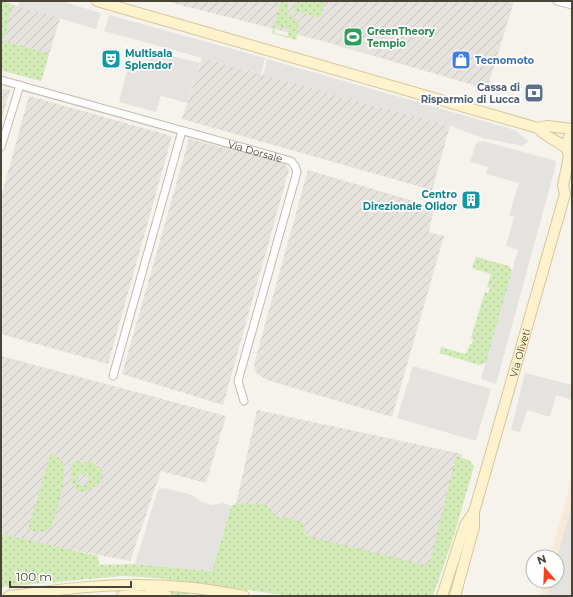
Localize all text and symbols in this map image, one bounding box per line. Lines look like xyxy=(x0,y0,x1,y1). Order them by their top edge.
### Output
place label: GreenTheory Tempio xyxy=(367,25,436,50)
sports icon: GreenTheory Tempio xyxy=(342,26,364,48)
place label: Multisala Splendor xyxy=(125,47,173,72)
theatre icon: Multisala Splendor xyxy=(100,48,122,70)
shop icon: Tecnomoto xyxy=(450,49,472,71)
place label: Tecnomoto xyxy=(475,54,535,67)
place label: Cassa di Risparmio di Lucca xyxy=(421,81,520,106)
bank icon: Cassa di Risparmio di Lucca xyxy=(523,82,545,104)
street label: Via Dorsale xyxy=(226,138,284,165)
place label: Centro Direzionale Olidor xyxy=(363,188,458,213)
building icon: Centro Direzionale Olidor xyxy=(460,189,482,211)
street label: Via Oliveti xyxy=(507,327,533,379)
north arrow xyxy=(525,549,565,589)
text: N xyxy=(535,551,548,568)
scale bar xyxy=(10,563,131,589)
text: 100 m xyxy=(16,569,52,584)

